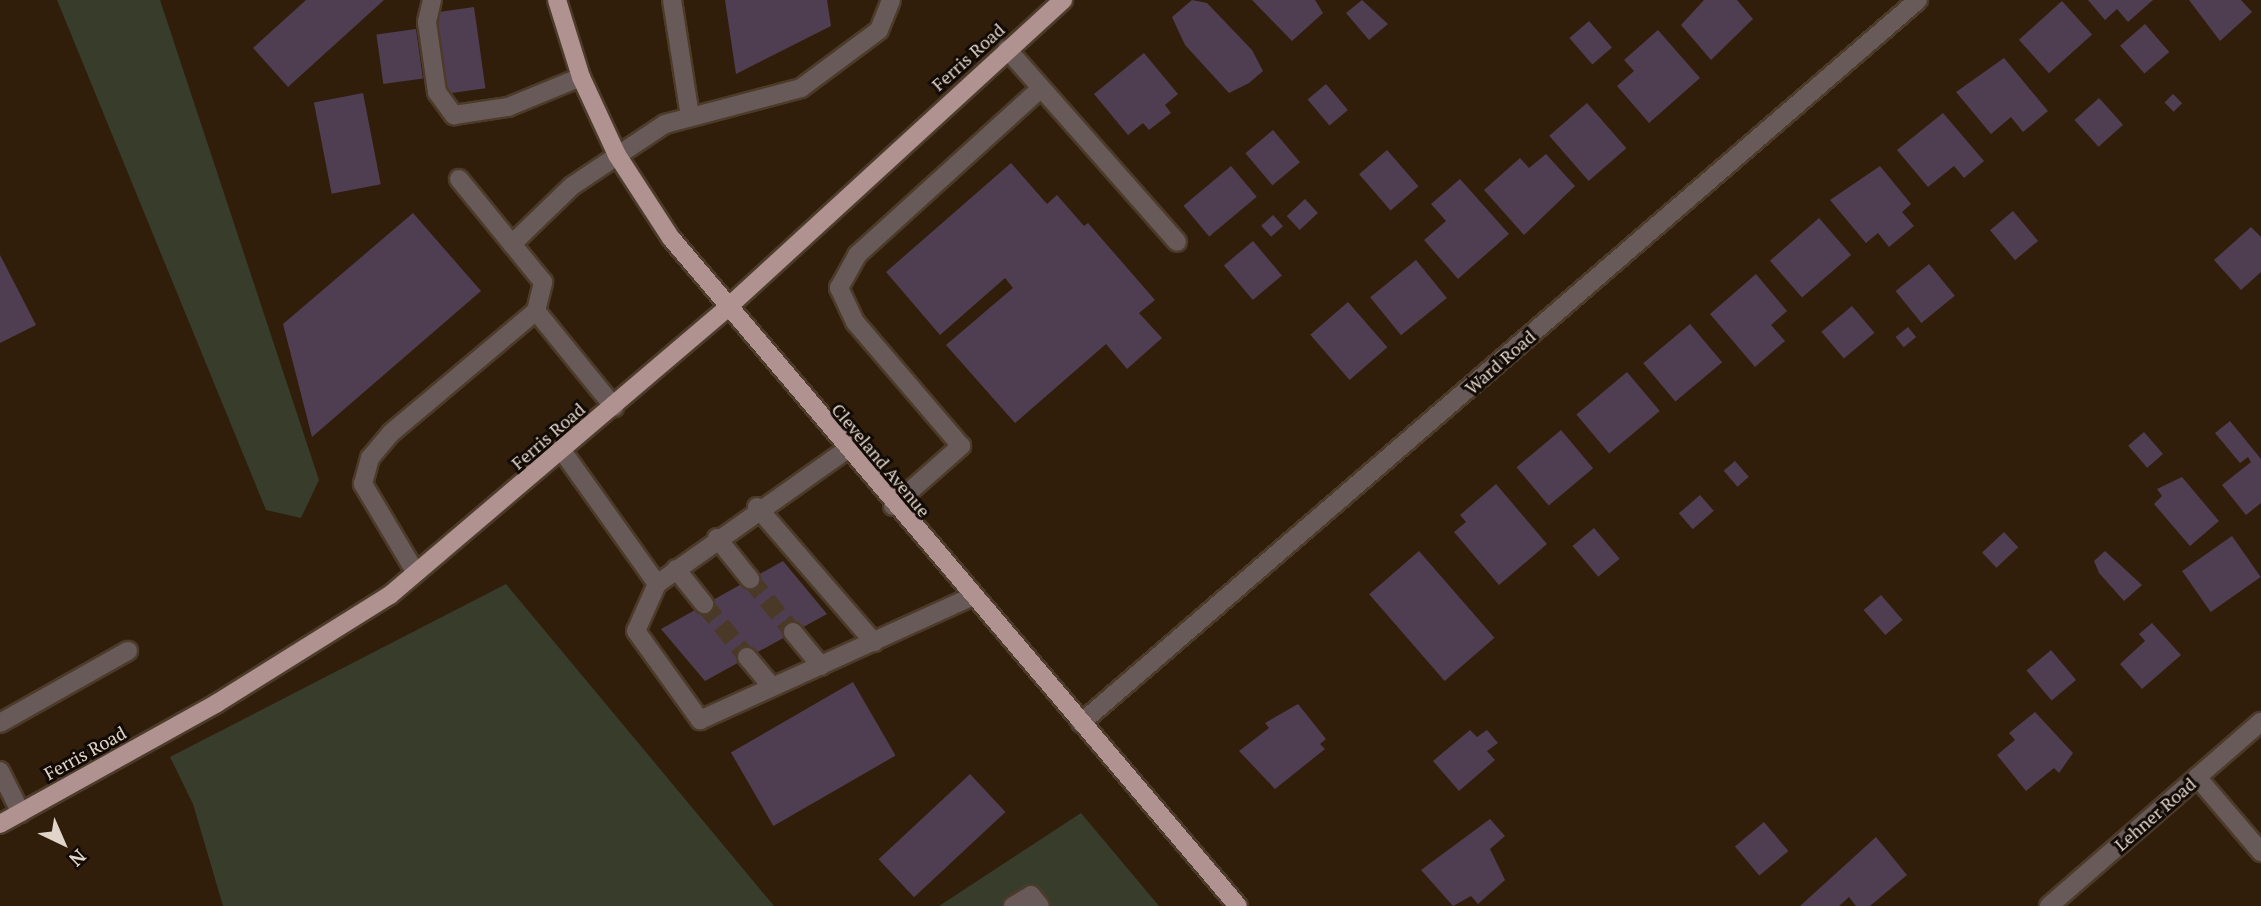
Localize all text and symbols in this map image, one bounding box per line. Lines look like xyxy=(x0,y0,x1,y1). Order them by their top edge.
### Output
street label: Ferris Road xyxy=(927,19,1009,95)
street label: Ward Road xyxy=(1460,326,1540,398)
street label: Ferris Road xyxy=(507,398,589,474)
street label: Cleveland Avenue xyxy=(827,399,935,521)
street label: Ferris Road xyxy=(40,722,130,784)
street label: Lehner Road xyxy=(2110,773,2200,855)
north arrow xyxy=(28,808,98,878)
text: N xyxy=(64,844,92,872)

